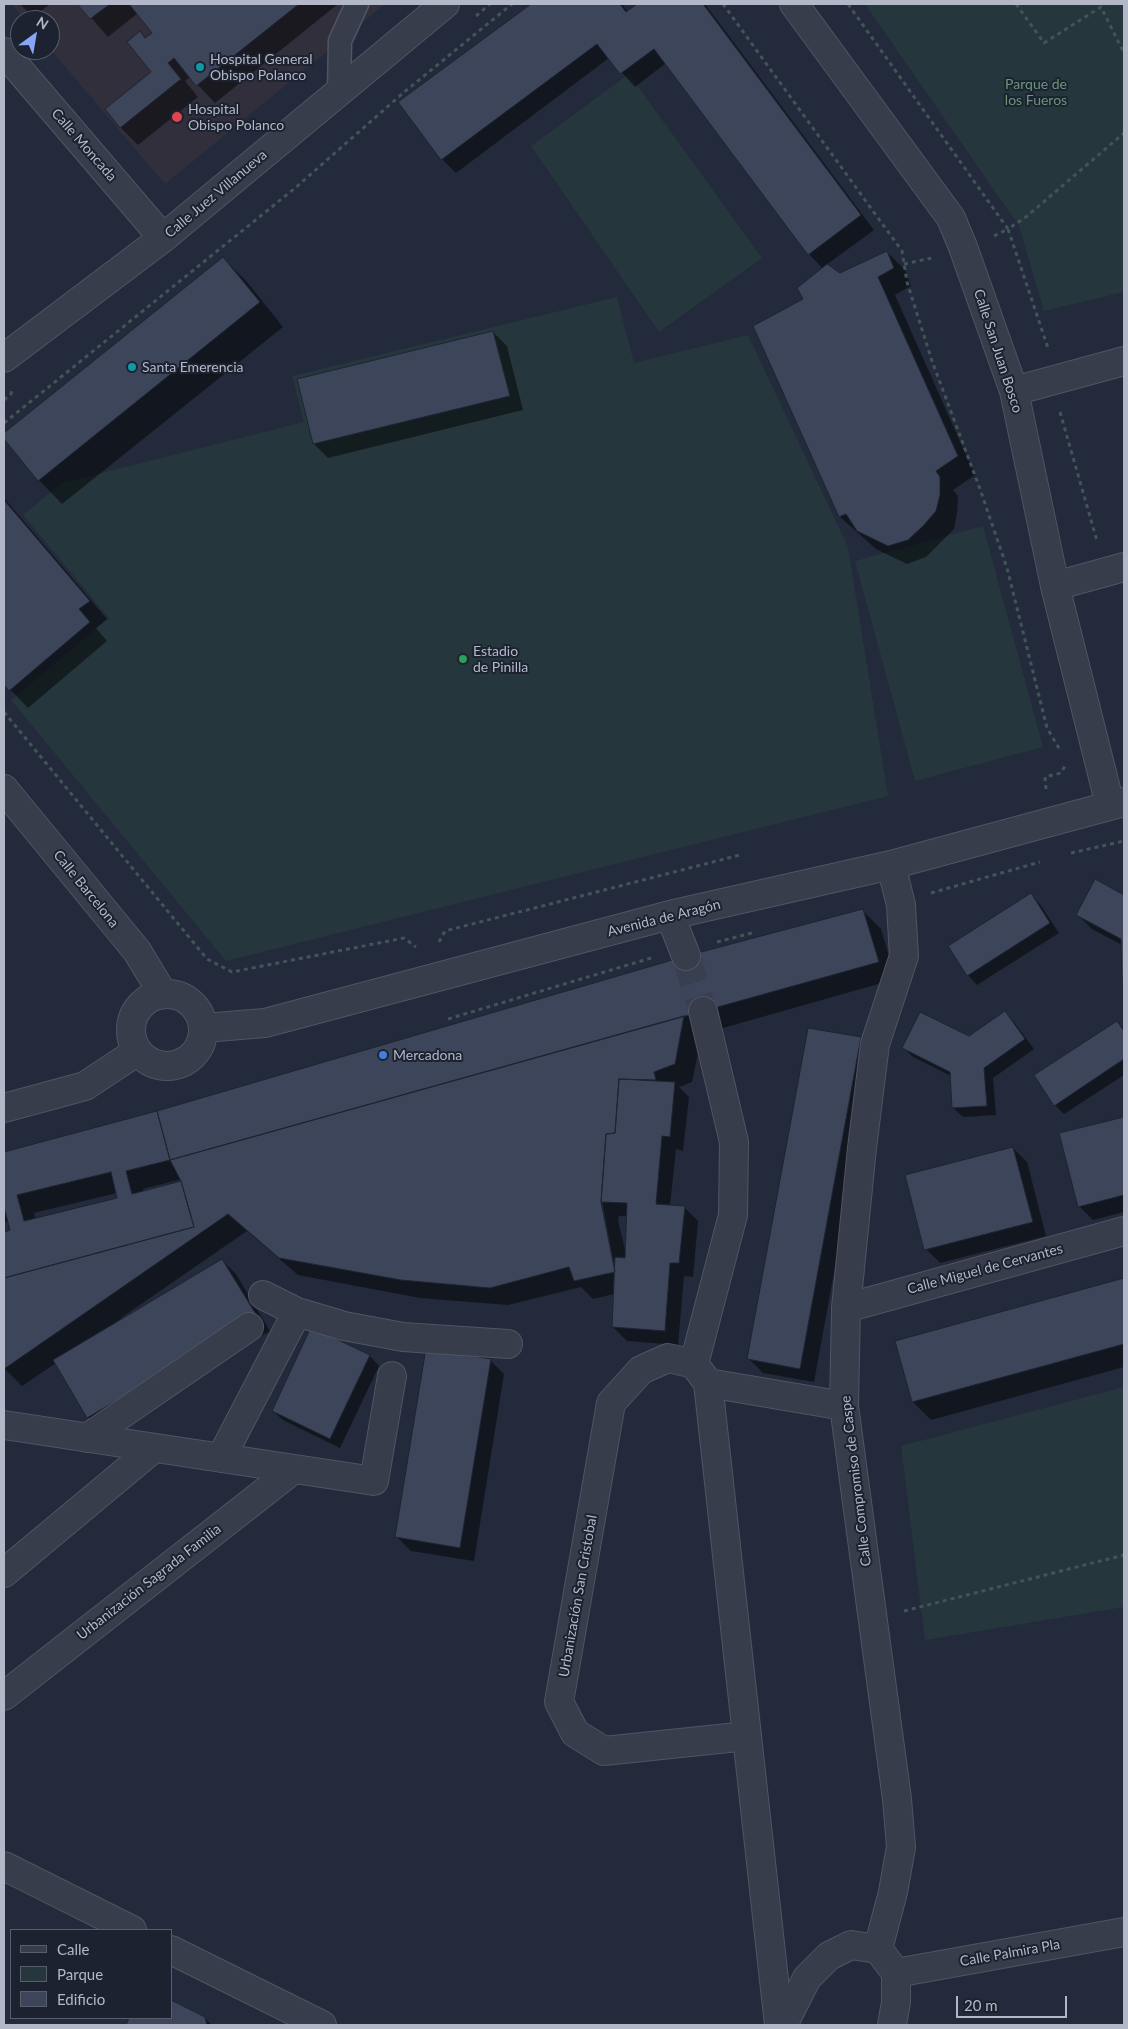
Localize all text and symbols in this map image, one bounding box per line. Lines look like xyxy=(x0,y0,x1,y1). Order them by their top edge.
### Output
north arrow xyxy=(10,10,60,60)
text: N xyxy=(34,13,52,33)
place label: Hospital General Obispo Polanco xyxy=(210,51,313,84)
marker: Hospital General Obispo Polanco xyxy=(194,61,206,73)
park label: Parque de los Fueros xyxy=(1005,76,1067,108)
place label: Hospital Obispo Polanco xyxy=(188,101,284,134)
street label: Calle Moncada xyxy=(48,105,120,185)
marker: Hospital Obispo Polanco xyxy=(170,110,184,124)
street label: Calle Juez Villanueva xyxy=(162,146,270,242)
street label: Calle San Juan Bosco xyxy=(970,287,1026,415)
place label: Santa Emerencia xyxy=(142,359,244,375)
marker: Santa Emerencia xyxy=(126,361,138,373)
place label: Estadio de Pinilla xyxy=(473,643,528,676)
marker: Estadio de Pinilla xyxy=(457,653,469,665)
street label: Calle Barcelona xyxy=(50,847,122,931)
street label: Avenida de Aragón xyxy=(606,896,722,940)
place label: Mercadona xyxy=(393,1047,462,1063)
marker: Mercadona xyxy=(377,1049,389,1061)
street label: Calle Miguel de Cervantes xyxy=(905,1240,1065,1298)
street label: Calle Compromiso de Caspe xyxy=(837,1395,875,1567)
street label: Urbanización San Cristobal xyxy=(555,1514,601,1678)
street label: Urbanización Sagrada Familia xyxy=(74,1521,224,1643)
legend xyxy=(10,1929,172,2019)
street label: Calle Palmira Pla xyxy=(959,1936,1061,1970)
text: Calle xyxy=(57,1940,89,1958)
text: Parque xyxy=(57,1965,103,1983)
scale bar xyxy=(958,1986,1069,2018)
text: Edificio xyxy=(57,1990,105,2008)
text: 20 m xyxy=(964,1996,998,2014)

